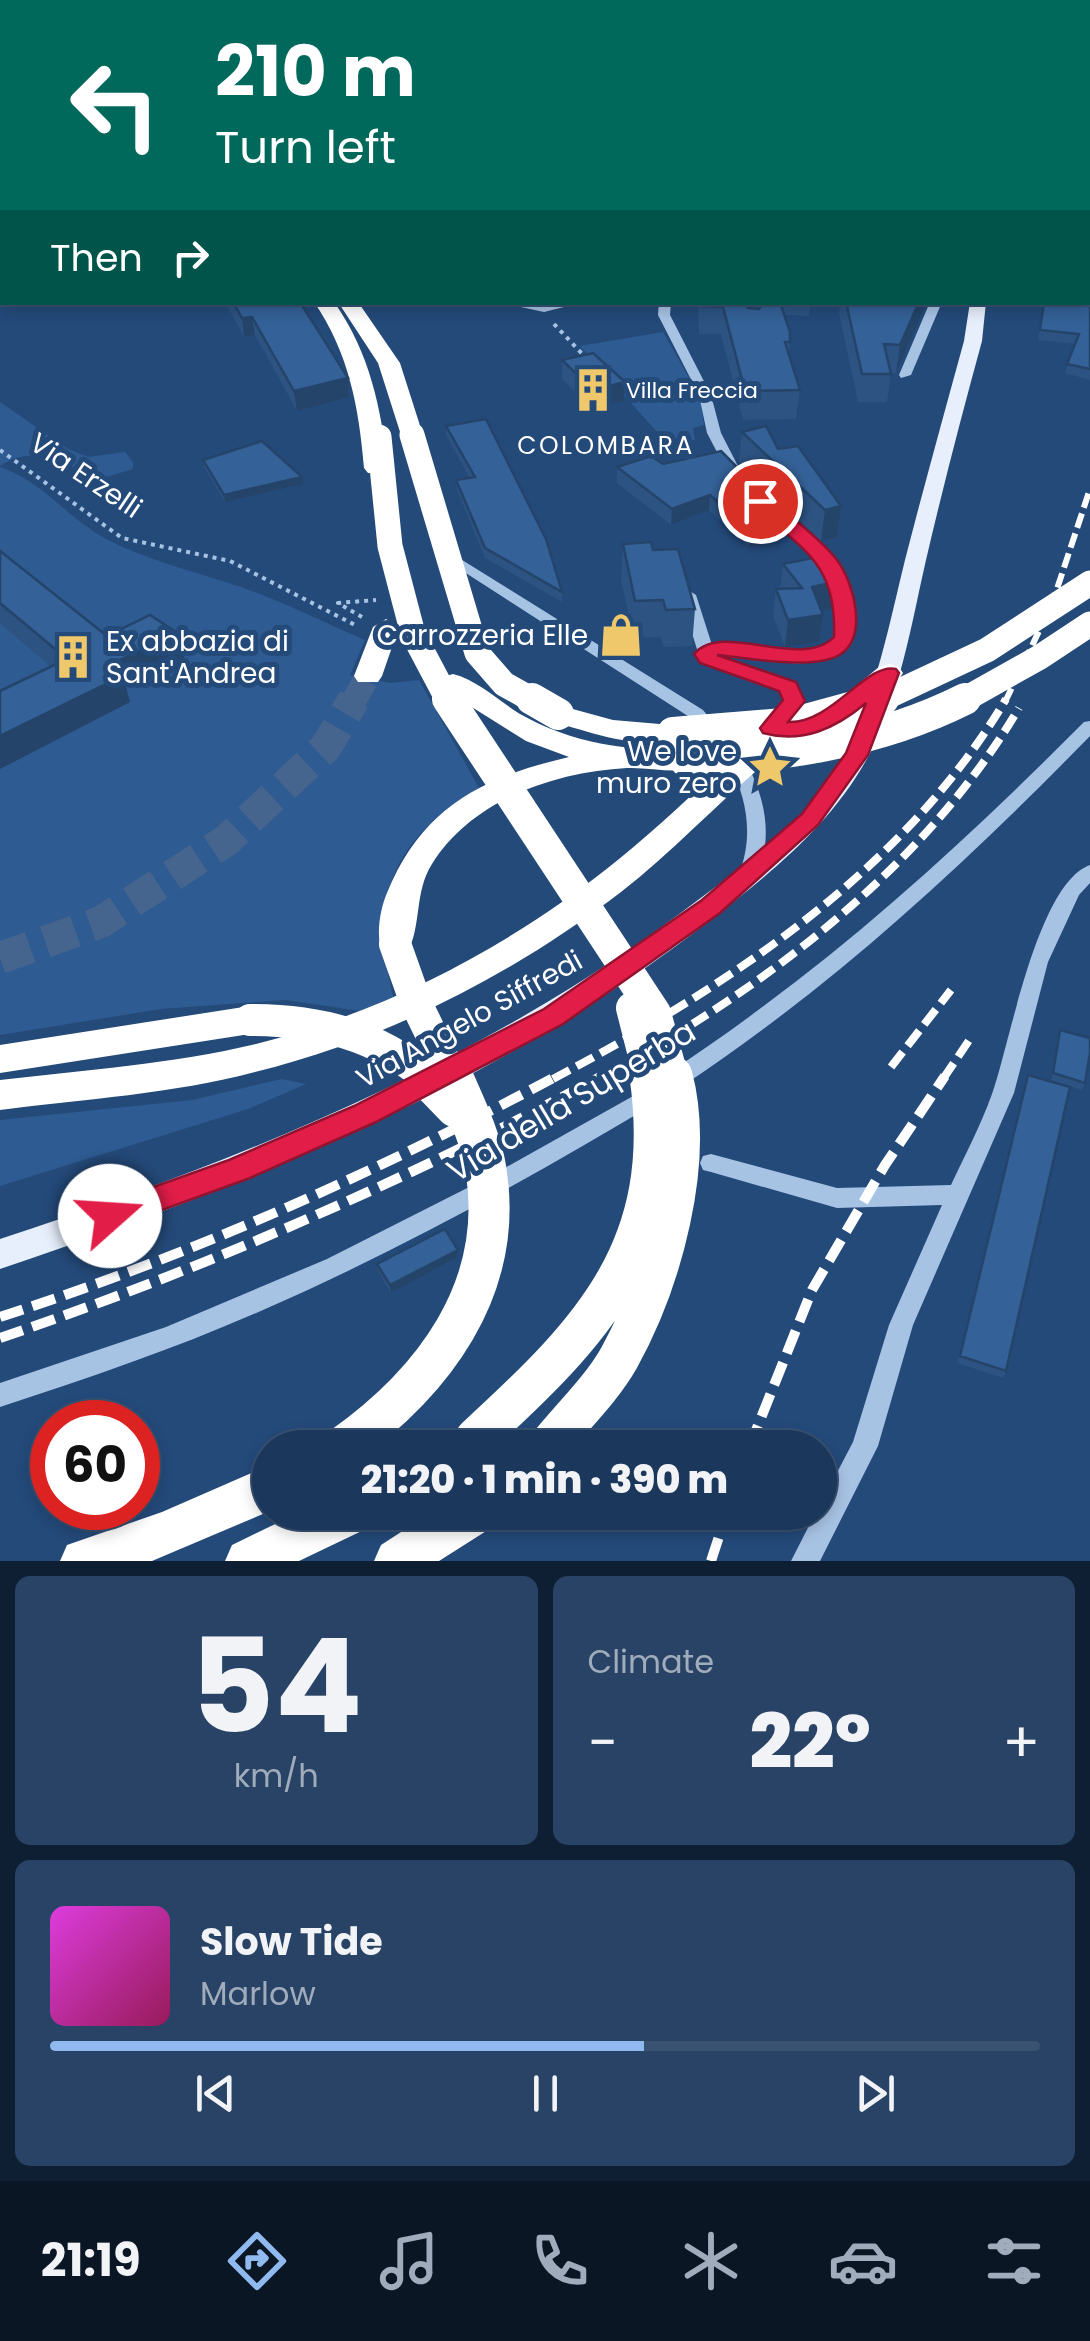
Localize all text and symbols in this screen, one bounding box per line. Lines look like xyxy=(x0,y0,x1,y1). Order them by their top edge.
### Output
text: 210 m xyxy=(215,22,416,121)
icon: left xyxy=(50,40,180,170)
text: Turn left xyxy=(215,116,396,179)
icon: right xyxy=(163,230,218,285)
text: Then xyxy=(50,231,143,284)
building icon: Villa Freccia xyxy=(569,366,617,414)
place label: Villa Freccia xyxy=(626,375,758,406)
street label: Via Erzelli xyxy=(22,424,150,527)
district label: COLOMBARA xyxy=(517,428,695,463)
pin xyxy=(718,459,803,544)
icon: arrive xyxy=(733,474,788,529)
shop icon: Carrozzeria Elle xyxy=(597,611,645,659)
place label: Carrozzeria Elle xyxy=(377,616,588,655)
place label: Ex abbazia di Sant'Andrea xyxy=(106,622,289,693)
building icon: Ex abbazia di Sant'Andrea xyxy=(49,633,97,681)
place label: We love muro zero xyxy=(596,732,737,803)
place icon: We love muro zero xyxy=(746,743,794,791)
street label: Via Angelo Siffredi xyxy=(349,941,589,1098)
street label: Via della Superba xyxy=(438,1008,704,1193)
position arrow xyxy=(58,1164,162,1268)
speed limit sign: 60 xyxy=(30,1400,160,1530)
text: 21:20 · 1 min · 390 m xyxy=(361,1453,728,1506)
text: 54 xyxy=(190,1595,363,1778)
text: Climate xyxy=(588,1639,714,1684)
text: 22° xyxy=(749,1689,871,1794)
text: − xyxy=(588,1704,618,1781)
text: + xyxy=(1002,1704,1040,1781)
text: km/h xyxy=(234,1753,319,1798)
text: Slow Tide xyxy=(200,1915,383,1968)
text: Marlow xyxy=(200,1971,316,2016)
icon: previous xyxy=(188,2066,243,2121)
icon: pause xyxy=(518,2066,573,2121)
icon: next xyxy=(848,2066,903,2121)
icon: directions xyxy=(222,2226,292,2296)
icon: music xyxy=(374,2226,444,2296)
icon: phone xyxy=(525,2226,595,2296)
icon: climate xyxy=(676,2226,746,2296)
icon: car xyxy=(828,2226,898,2296)
icon: filters xyxy=(979,2226,1049,2296)
text: 21:19 xyxy=(41,2229,141,2292)

